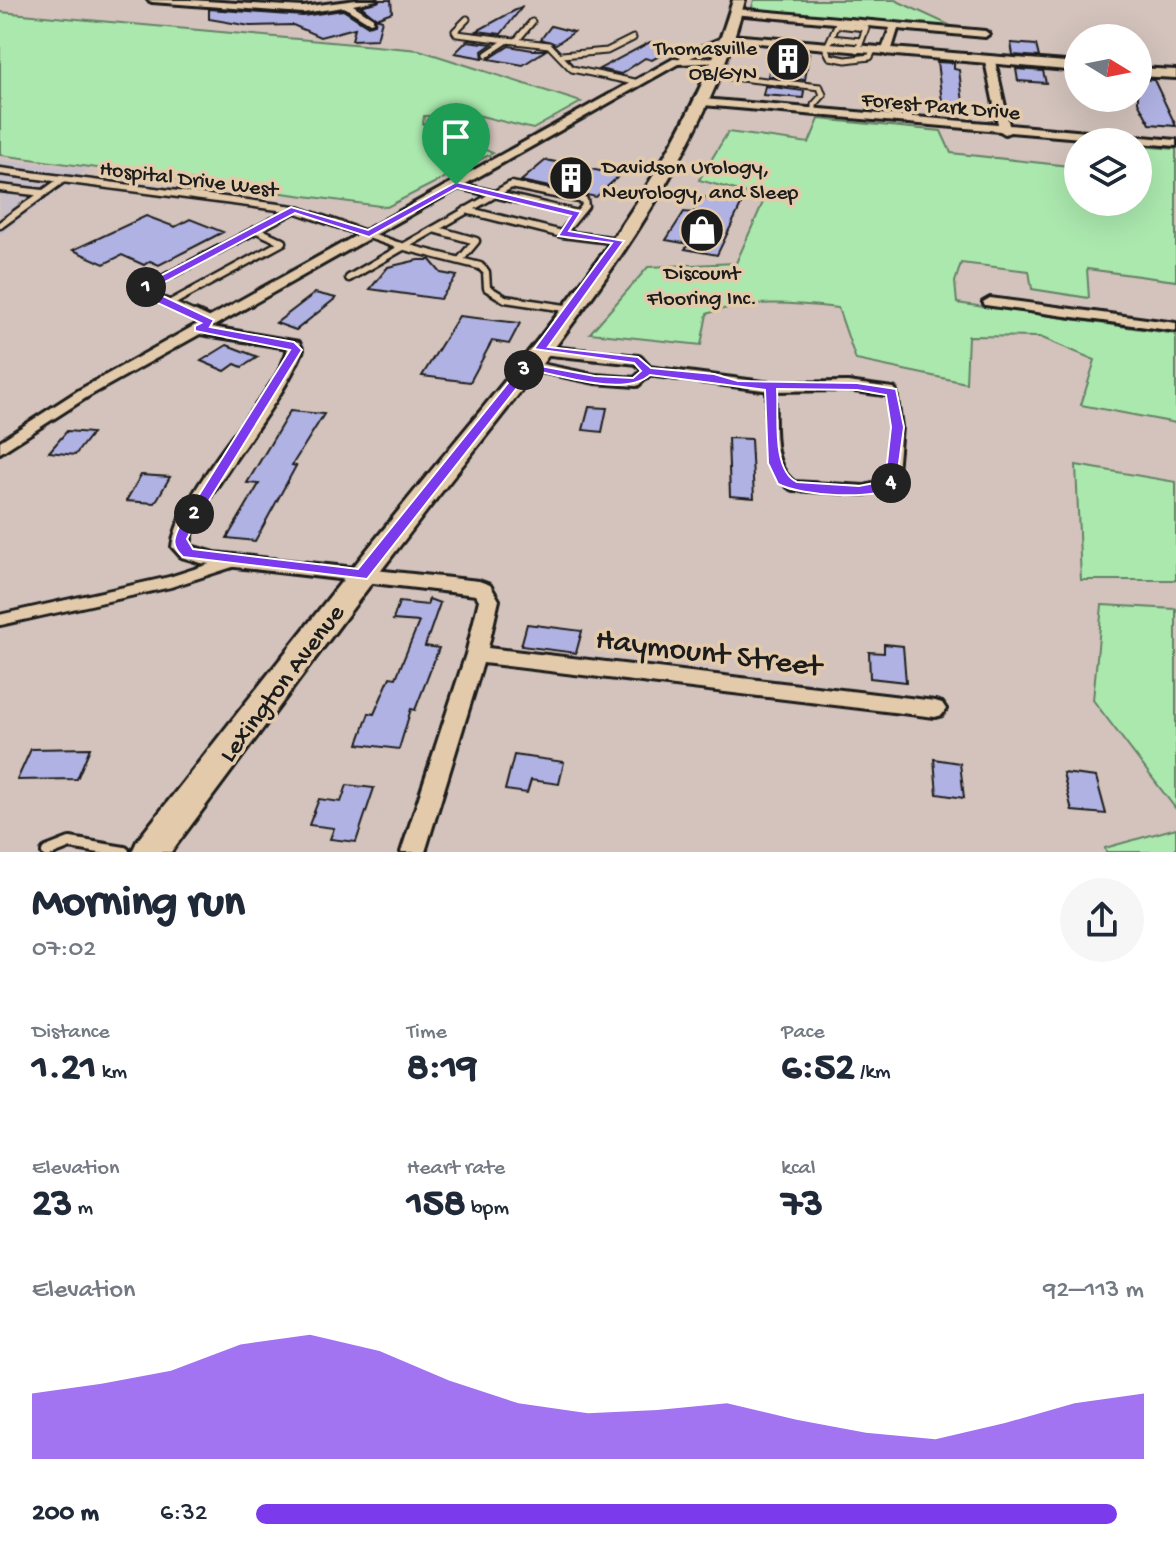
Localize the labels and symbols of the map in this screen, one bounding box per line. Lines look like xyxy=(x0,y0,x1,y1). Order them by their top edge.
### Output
north arrow xyxy=(1064,24,1152,112)
building icon: Thomasville OB/GYN xyxy=(764,35,812,83)
place label: Thomasville OB/GYN xyxy=(652,37,758,88)
street label: Forest Park Drive xyxy=(859,88,1022,128)
pin xyxy=(422,103,490,185)
building icon: Davidson Urology, Neurology, and Sleep xyxy=(547,154,595,202)
place label: Davidson Urology, Neurology, and Sleep xyxy=(600,156,798,207)
street label: Hospital Drive West xyxy=(98,157,281,205)
shop icon: Discount Flooring Inc. xyxy=(678,206,726,254)
place label: Discount Flooring Inc. xyxy=(646,262,757,313)
pin: 1 xyxy=(126,267,166,307)
pin: 3 xyxy=(504,350,544,390)
pin: 4 xyxy=(871,463,911,503)
pin: 2 xyxy=(174,494,214,534)
street label: Lexington Avenue xyxy=(214,599,354,770)
street label: Haymount Street xyxy=(593,622,826,688)

